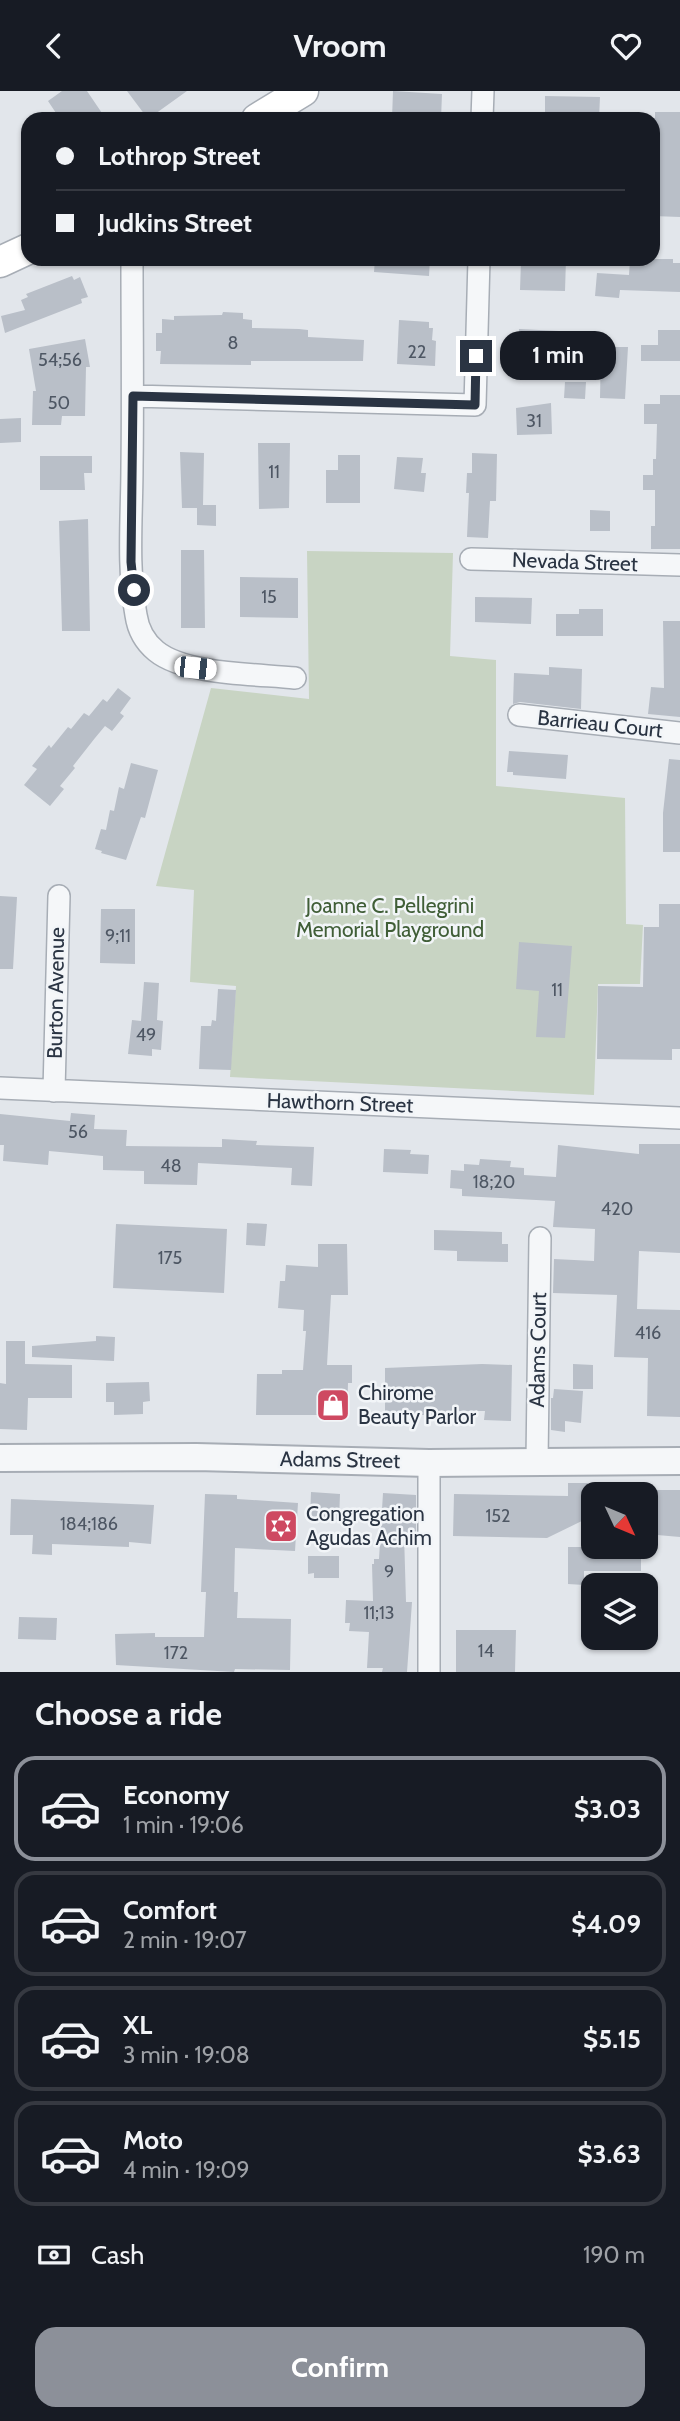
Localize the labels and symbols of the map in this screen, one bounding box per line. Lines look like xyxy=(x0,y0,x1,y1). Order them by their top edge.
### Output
callout: 1 min xyxy=(500,331,616,381)
house number: 8 xyxy=(228,332,238,354)
route end xyxy=(460,340,492,372)
house number: 22 xyxy=(408,341,426,363)
house number: 54;56 xyxy=(38,349,82,371)
house number: 50 xyxy=(48,392,70,414)
house number: 31 xyxy=(526,410,542,432)
house number: 11 xyxy=(268,461,280,483)
street label: Nevada Street xyxy=(512,547,638,576)
route start xyxy=(118,574,150,606)
house number: 15 xyxy=(261,586,277,608)
car xyxy=(174,655,217,681)
street label: Barrieau Court xyxy=(536,704,664,743)
park label: Joanne C. Pellegrini Memorial Playground xyxy=(296,893,484,942)
house number: 9;11 xyxy=(105,925,131,947)
street label: Burton Avenue xyxy=(42,927,69,1059)
house number: 11 xyxy=(551,979,563,1001)
house number: 49 xyxy=(136,1024,156,1046)
street label: Hawthorn Street xyxy=(266,1087,414,1118)
house number: 56 xyxy=(68,1121,88,1143)
house number: 48 xyxy=(160,1155,182,1177)
house number: 18;20 xyxy=(473,1171,515,1193)
house number: 420 xyxy=(601,1198,633,1220)
house number: 175 xyxy=(158,1247,182,1269)
street label: Adams Court xyxy=(524,1292,551,1408)
house number: 416 xyxy=(635,1322,661,1344)
place label: Chirome Beauty Parlor xyxy=(358,1380,477,1429)
shop icon: Chirome Beauty Parlor xyxy=(314,1386,352,1424)
street label: Adams Street xyxy=(280,1446,400,1473)
north arrow xyxy=(581,1482,658,1559)
place label: Congregation Agudas Achim xyxy=(306,1501,432,1550)
house number: 152 xyxy=(485,1505,511,1527)
synagogue icon: Congregation Agudas Achim xyxy=(262,1507,300,1545)
house number: 184;186 xyxy=(60,1513,118,1535)
house number: 9 xyxy=(384,1561,394,1583)
house number: 11;13 xyxy=(363,1602,395,1624)
house number: 14 xyxy=(478,1640,494,1662)
house number: 172 xyxy=(164,1642,188,1664)

